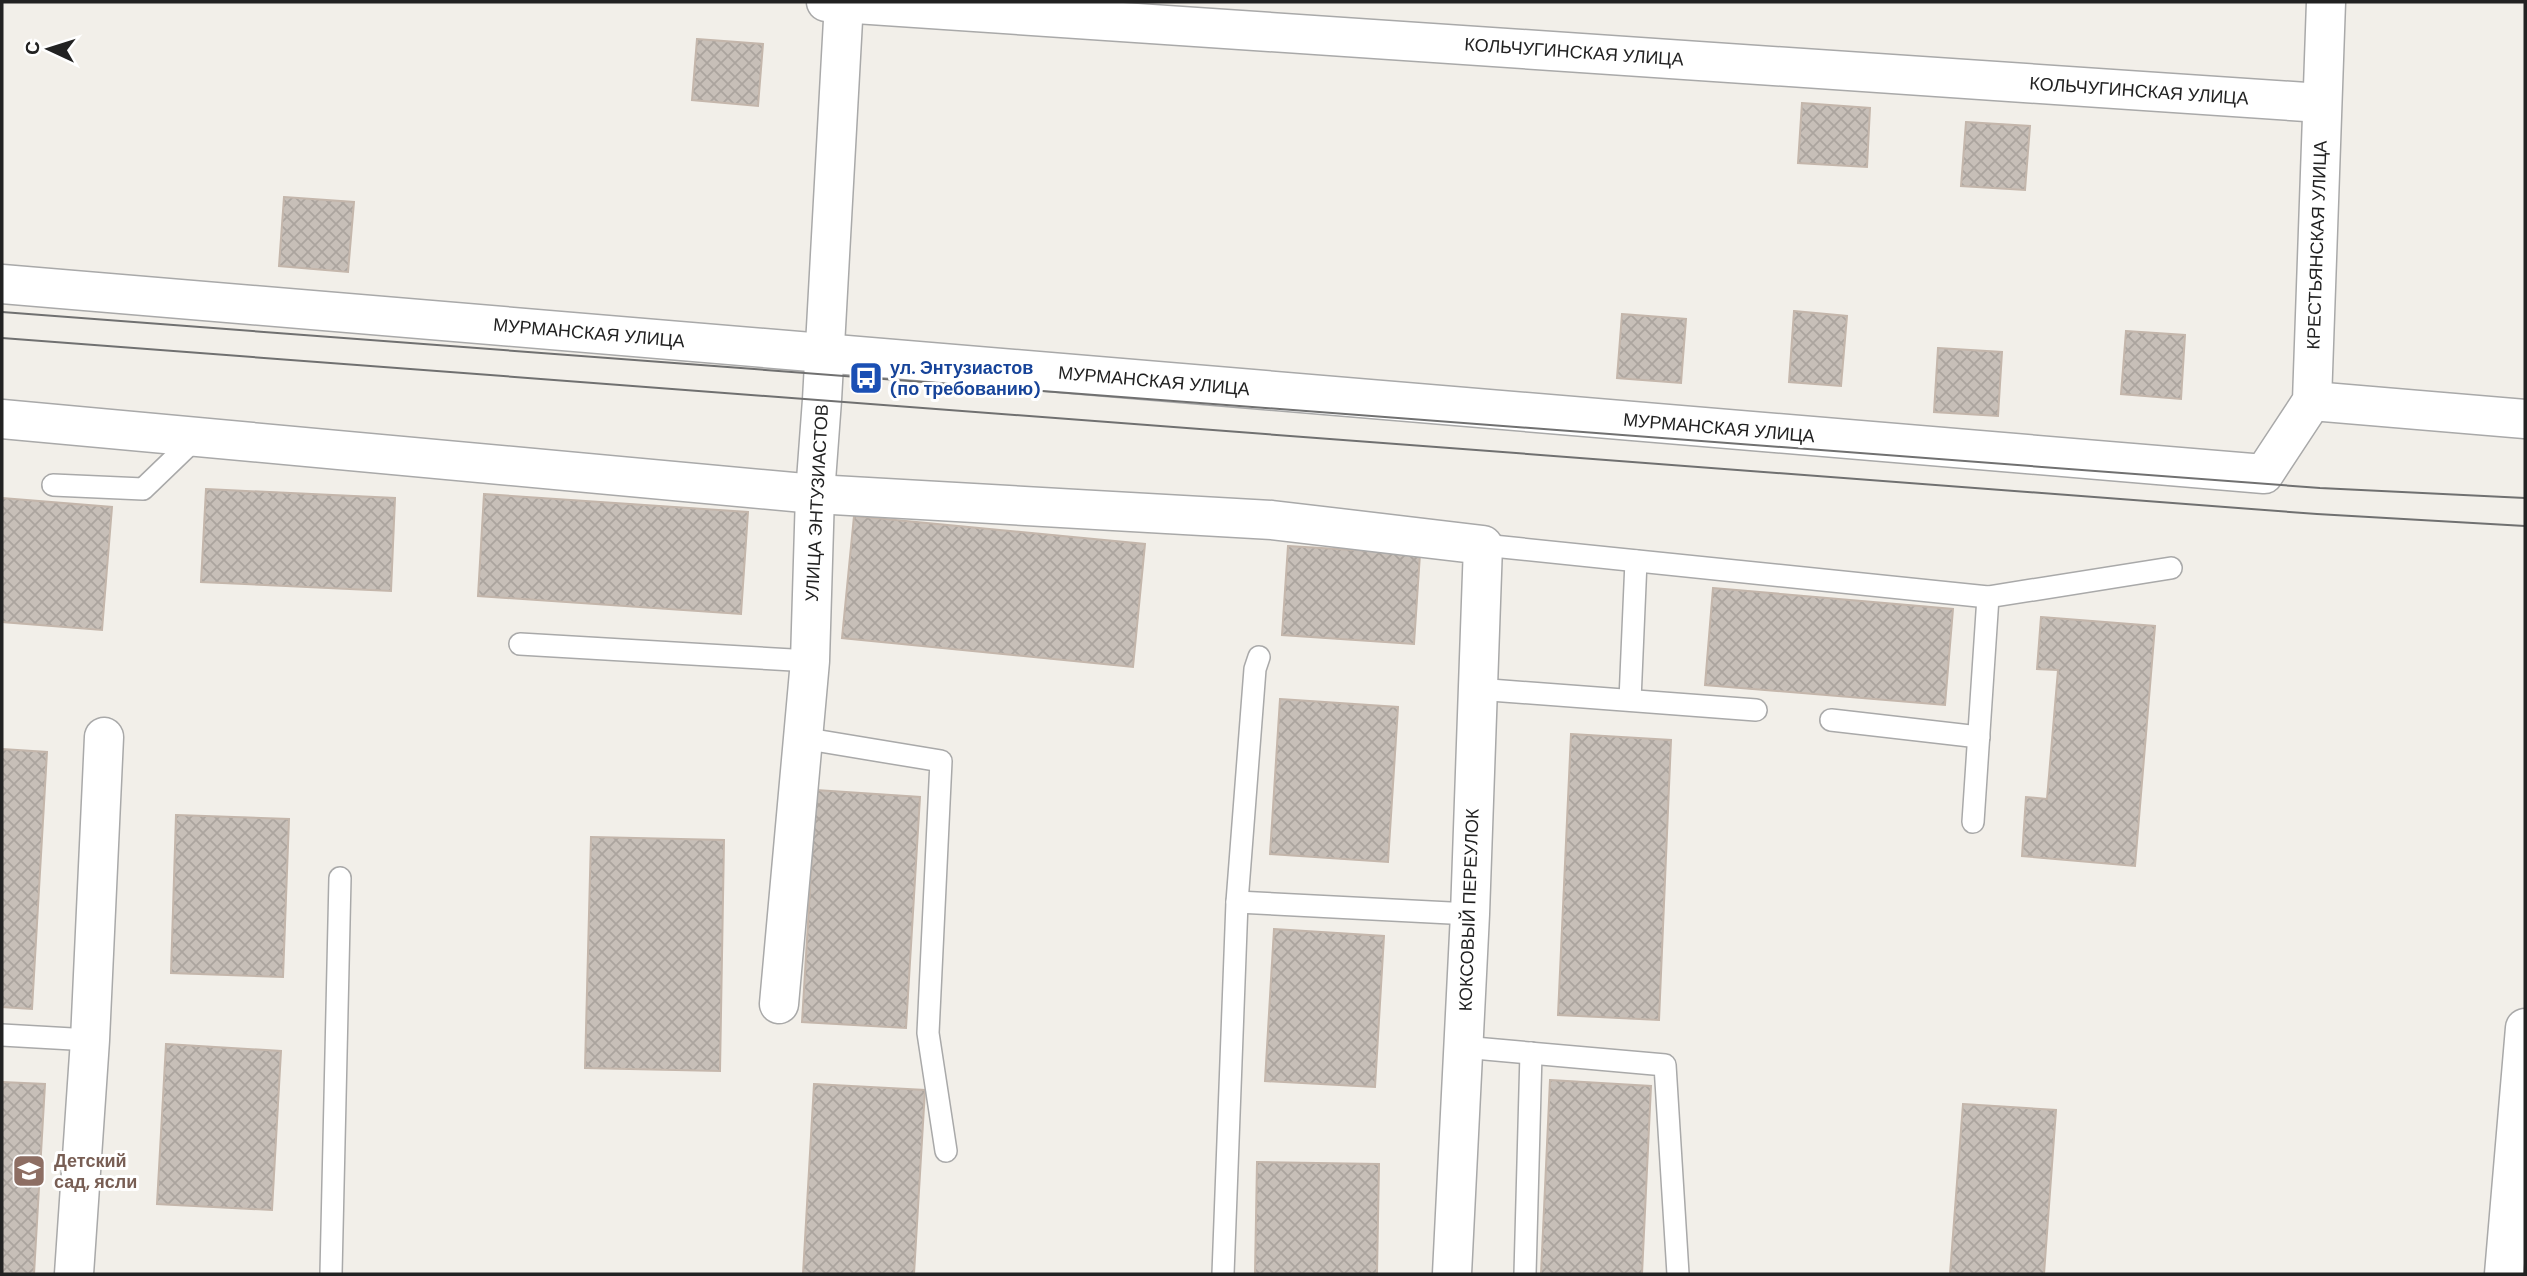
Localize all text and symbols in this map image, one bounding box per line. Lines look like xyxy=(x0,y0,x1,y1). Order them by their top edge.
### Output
north arrow xyxy=(14,14,84,84)
street label: КОЛЬЧУГИНСКАЯ УЛИЦА xyxy=(1464,32,1684,72)
text: С xyxy=(20,40,46,56)
street label: КОЛЬЧУГИНСКАЯ УЛИЦА xyxy=(2029,71,2249,111)
street label: КРЕСТЬЯНСКАЯ УЛИЦА xyxy=(2301,140,2333,350)
street label: МУРМАНСКАЯ УЛИЦА xyxy=(492,313,686,353)
place label: ул. Энтузиастов (по требованию) xyxy=(890,356,1041,401)
bus stop icon: ул. Энтузиастов (по требованию) xyxy=(847,359,885,397)
street label: МУРМАНСКАЯ УЛИЦА xyxy=(1057,361,1251,401)
street label: УЛИЦА ЭНТУЗИАСТОВ xyxy=(800,404,834,602)
street label: МУРМАНСКАЯ УЛИЦА xyxy=(1622,408,1816,448)
street label: КОКСОВЫЙ ПЕРЕУЛОК xyxy=(1453,808,1485,1012)
place label: Детский сад, ясли xyxy=(54,1149,137,1194)
school or university icon: Детский сад, ясли xyxy=(10,1152,48,1190)

